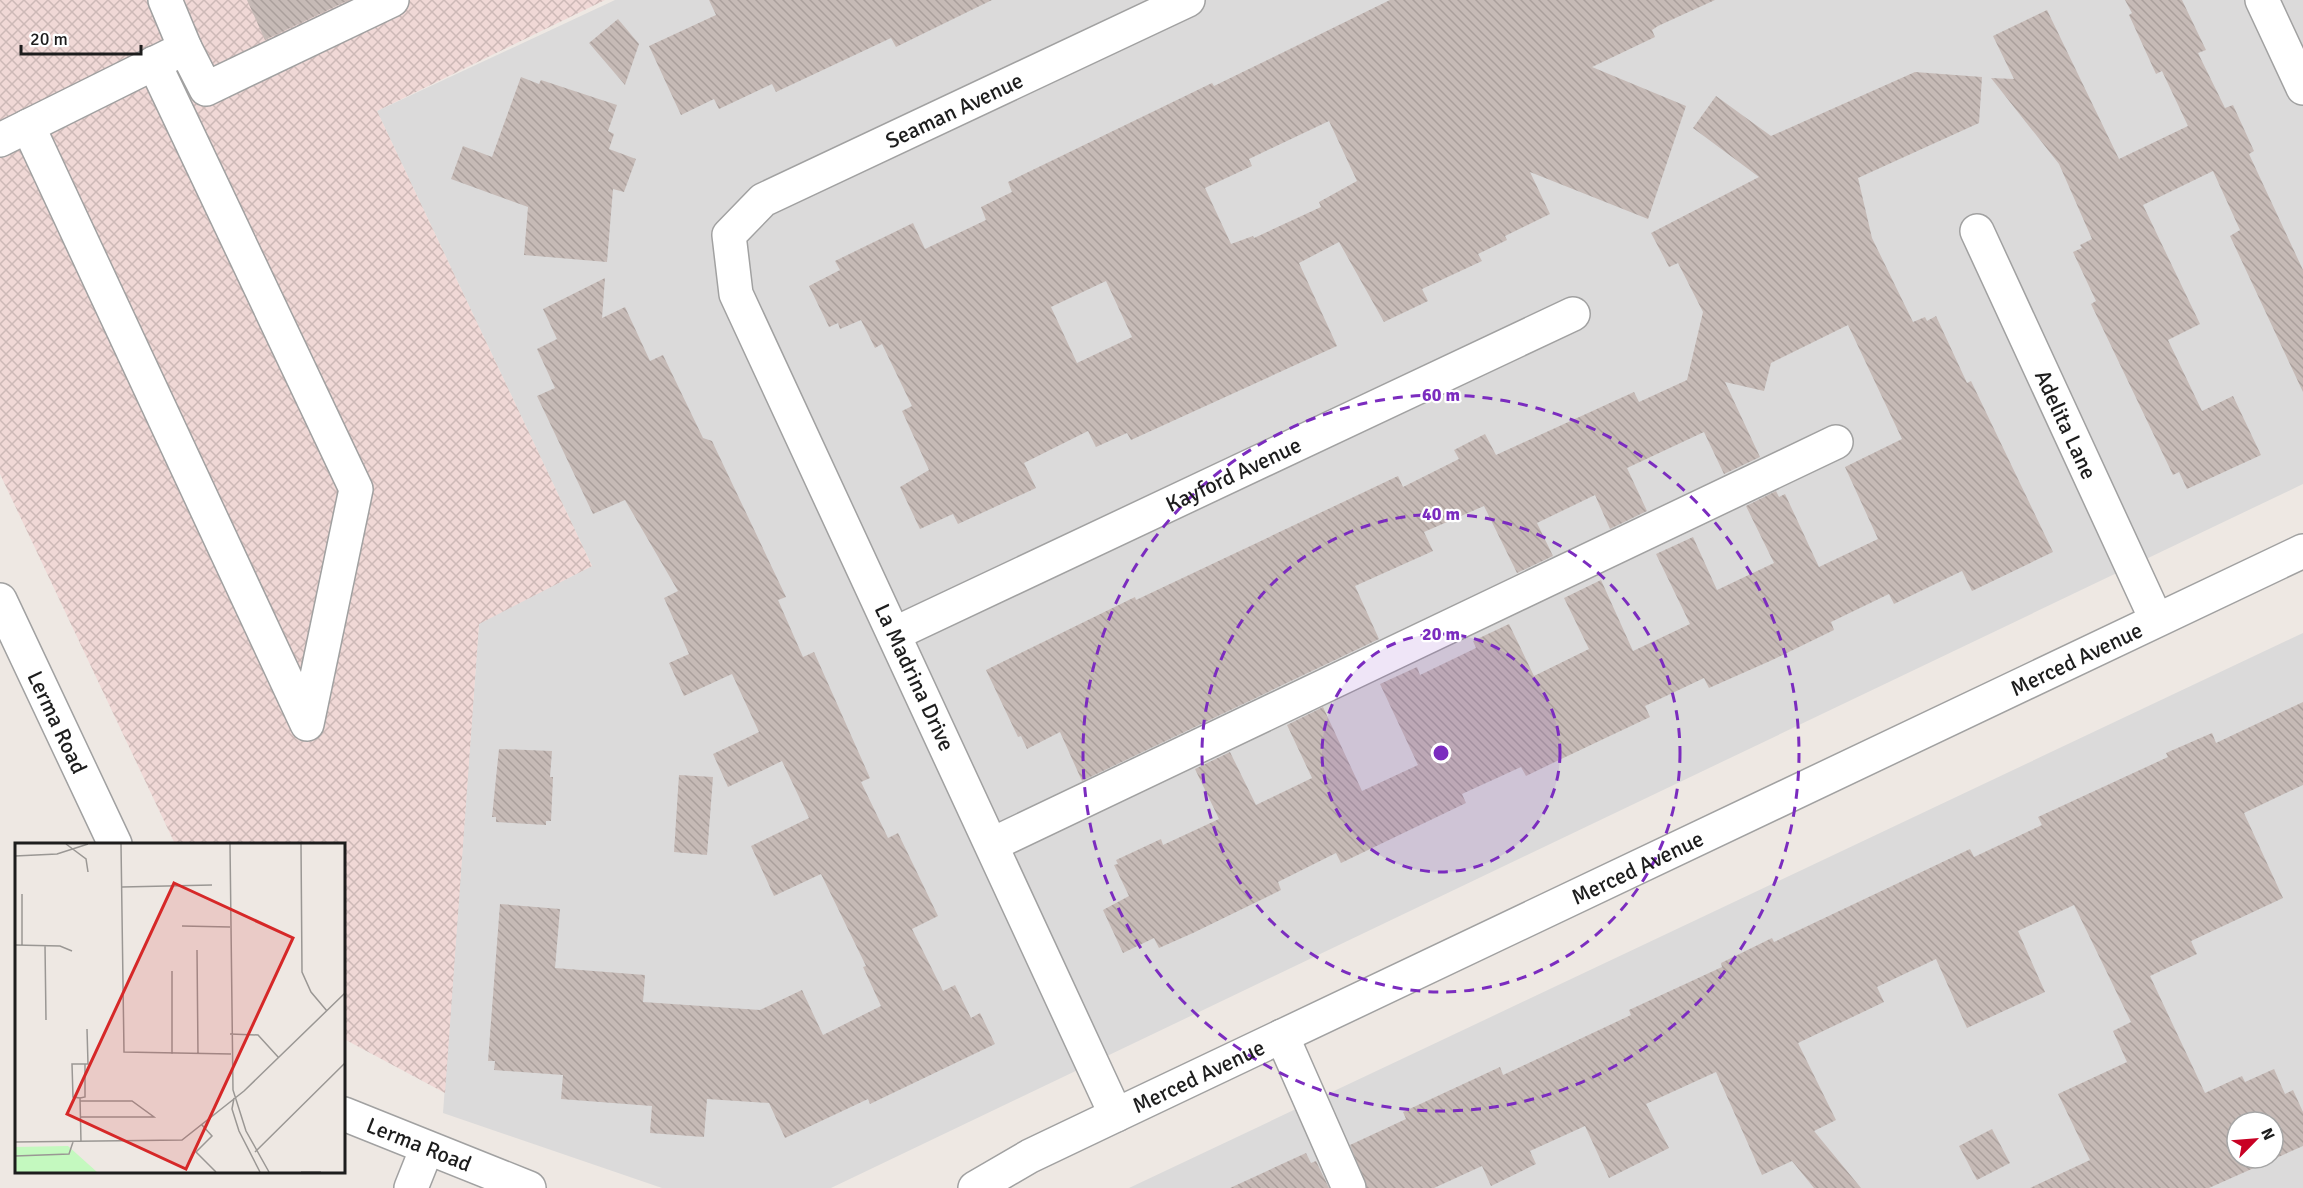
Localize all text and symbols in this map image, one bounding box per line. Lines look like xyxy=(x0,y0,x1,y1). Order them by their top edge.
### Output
scale bar xyxy=(21,18,141,56)
text: 20 m xyxy=(30,28,68,50)
street label: Seaman Avenue xyxy=(881,67,1027,154)
street label: Adelita Lane xyxy=(2029,366,2103,484)
text: 60 m xyxy=(1422,384,1460,406)
street label: Kayford Avenue xyxy=(1161,431,1305,518)
text: 40 m xyxy=(1422,503,1460,525)
street label: La Madrina Drive xyxy=(869,599,960,755)
street label: Merced Avenue xyxy=(2006,616,2147,702)
text: 20 m xyxy=(1422,623,1460,645)
street label: Lerma Road xyxy=(21,666,93,778)
centre of rings xyxy=(1431,743,1451,763)
street label: Merced Avenue xyxy=(1567,825,1708,911)
inset map xyxy=(15,843,345,1173)
street label: Merced Avenue xyxy=(1128,1033,1269,1119)
north arrow xyxy=(2225,1110,2285,1170)
street label: Lerma Road xyxy=(363,1111,475,1178)
text: N xyxy=(2256,1125,2279,1143)

